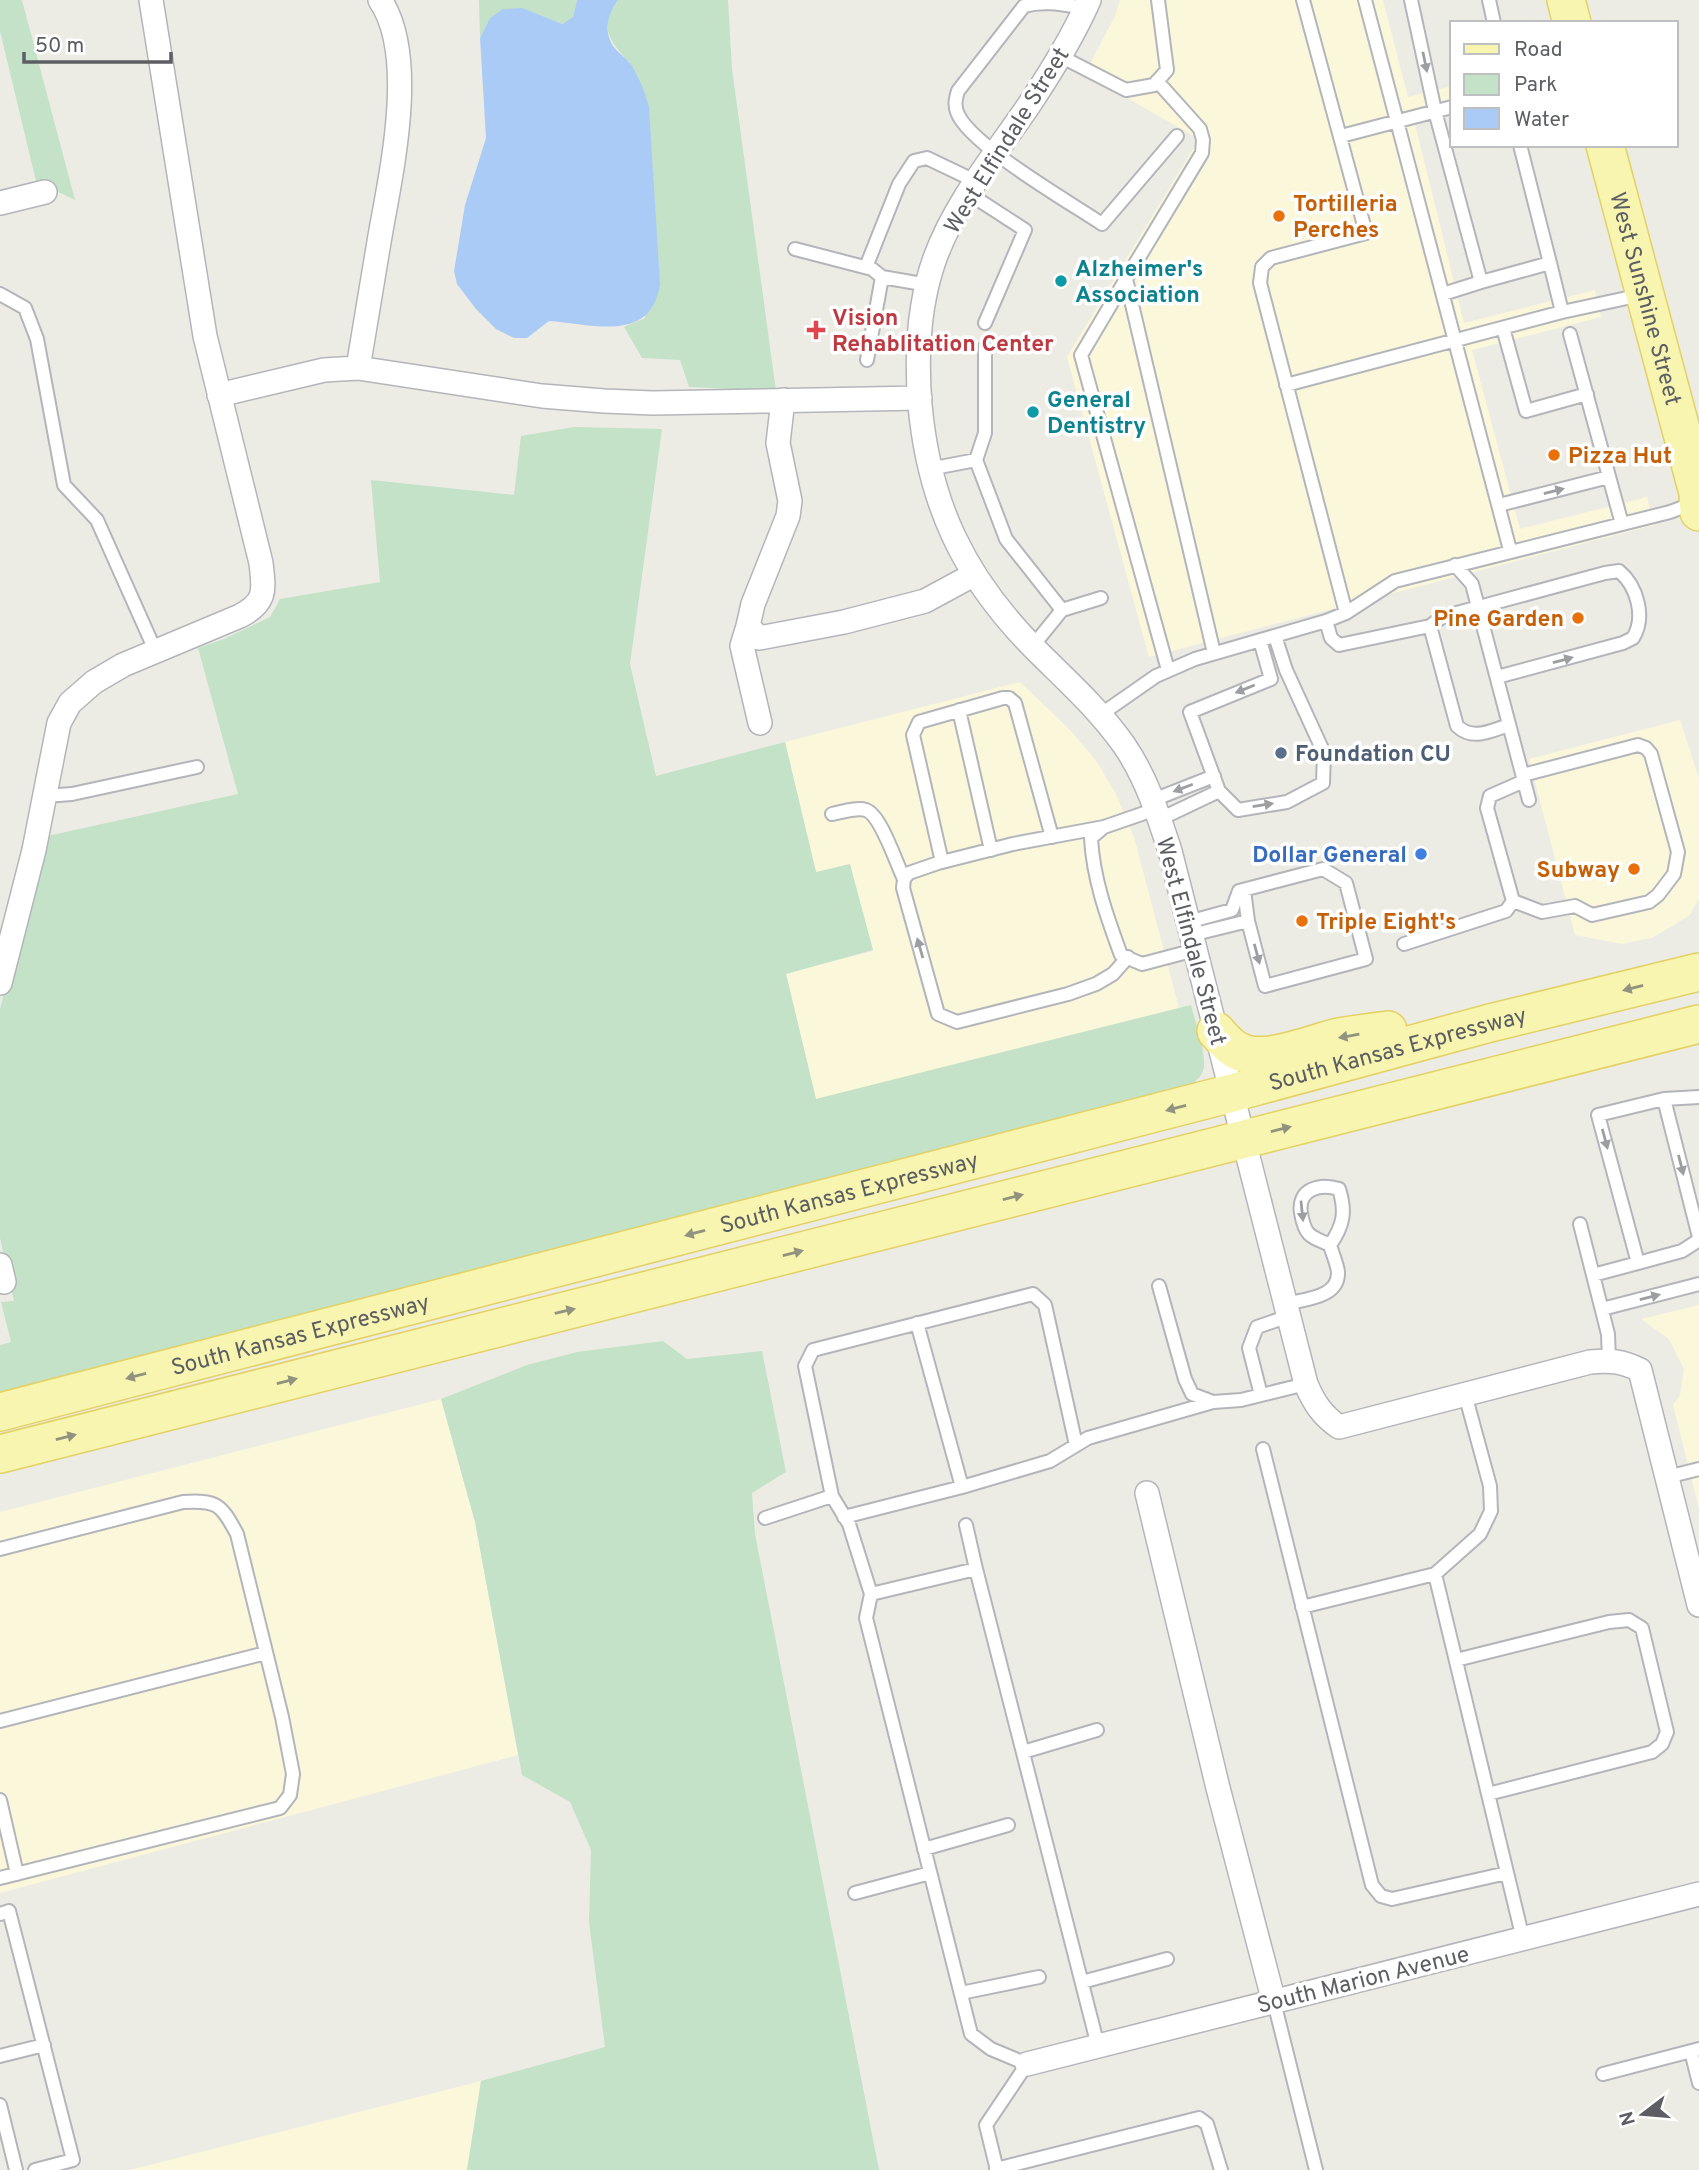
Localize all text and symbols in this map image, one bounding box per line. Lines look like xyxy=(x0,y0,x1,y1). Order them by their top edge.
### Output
scale bar xyxy=(24,21,172,65)
legend xyxy=(1450,21,1678,147)
text: 50 m xyxy=(35,33,84,60)
text: Road xyxy=(1514,37,1563,64)
street label: West Elfindale Street xyxy=(939,43,1077,240)
one-way arrow xyxy=(1419,52,1430,74)
text: Park xyxy=(1514,72,1557,99)
text: Water xyxy=(1514,107,1569,134)
street label: West Sunshine Street xyxy=(1601,189,1686,409)
place label: Tortilleria Perches xyxy=(1293,191,1397,246)
marker: Tortilleria Perches xyxy=(1271,208,1287,224)
place label: Alzheimer's Association xyxy=(1075,256,1203,311)
marker: Alzheimer's Association xyxy=(1053,273,1069,289)
place label: Vision Rehablitation Center xyxy=(832,305,1054,360)
marker: Vision Rehablitation Center xyxy=(806,320,826,340)
place label: General Dentistry xyxy=(1047,387,1146,442)
marker: General Dentistry xyxy=(1025,404,1041,420)
place label: Pizza Hut xyxy=(1568,443,1672,472)
marker: Pizza Hut xyxy=(1546,447,1562,463)
one-way arrow xyxy=(1543,485,1565,496)
place label: Pine Garden xyxy=(1433,606,1564,635)
marker: Pine Garden xyxy=(1570,610,1586,626)
one-way arrow xyxy=(1553,654,1574,664)
one-way arrow xyxy=(1234,684,1255,695)
place label: Foundation CU xyxy=(1295,741,1451,770)
marker: Foundation CU xyxy=(1273,745,1289,761)
one-way arrow xyxy=(1173,782,1194,793)
one-way arrow xyxy=(1252,799,1274,810)
street label: West Elfindale Street xyxy=(1148,834,1231,1049)
place label: Dollar General xyxy=(1252,842,1407,871)
marker: Dollar General xyxy=(1413,846,1429,862)
place label: Subway xyxy=(1537,857,1620,886)
marker: Subway xyxy=(1626,861,1642,877)
place label: Triple Eight's xyxy=(1316,909,1456,938)
marker: Triple Eight's xyxy=(1294,913,1310,929)
one-way arrow xyxy=(914,937,924,958)
one-way arrow xyxy=(1252,943,1263,965)
one-way arrow xyxy=(1622,983,1644,994)
street label: South Kansas Expressway xyxy=(1266,1003,1530,1099)
one-way arrow xyxy=(1338,1031,1360,1042)
one-way arrow xyxy=(1165,1103,1187,1114)
one-way arrow xyxy=(1270,1123,1292,1134)
one-way arrow xyxy=(1600,1128,1611,1150)
street label: South Kansas Expressway xyxy=(717,1147,982,1242)
one-way arrow xyxy=(1676,1155,1687,1177)
one-way arrow xyxy=(1002,1191,1024,1202)
one-way arrow xyxy=(1297,1200,1308,1222)
one-way arrow xyxy=(684,1229,705,1239)
one-way arrow xyxy=(782,1247,804,1258)
street label: South Kansas Expressway xyxy=(168,1289,433,1384)
one-way arrow xyxy=(1639,1291,1661,1302)
one-way arrow xyxy=(554,1305,576,1316)
one-way arrow xyxy=(125,1371,147,1382)
one-way arrow xyxy=(276,1375,298,1386)
one-way arrow xyxy=(55,1431,77,1442)
street label: South Marion Avenue xyxy=(1255,1941,1473,2022)
north arrow xyxy=(1608,2079,1678,2149)
text: N xyxy=(1615,2108,1642,2128)

